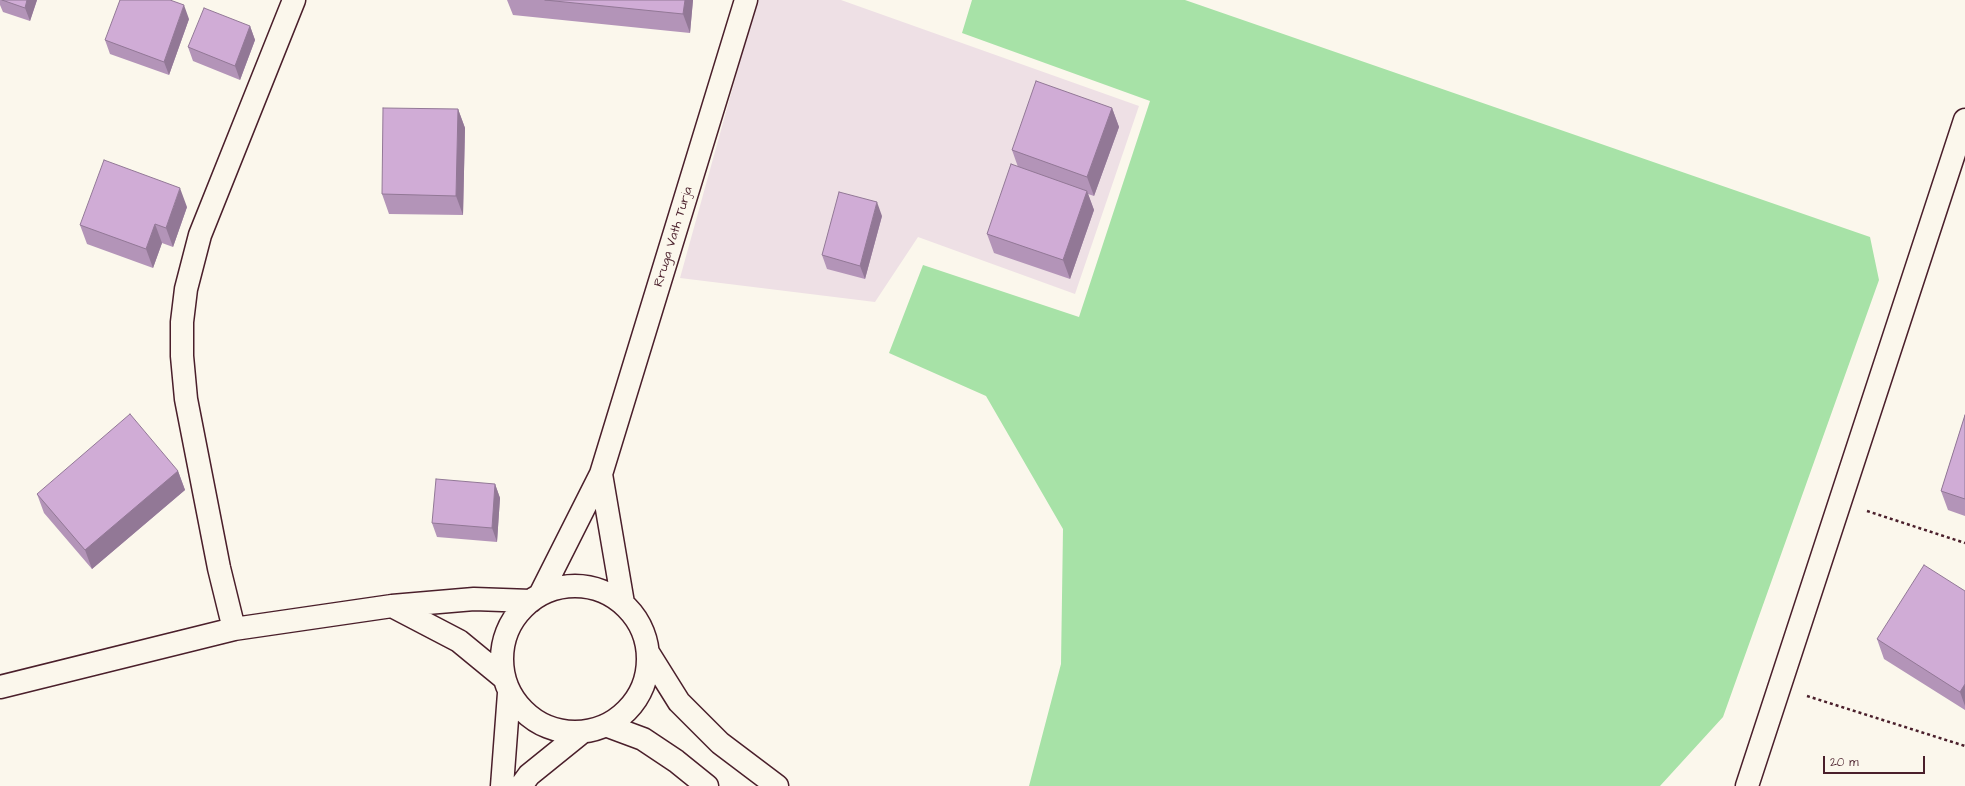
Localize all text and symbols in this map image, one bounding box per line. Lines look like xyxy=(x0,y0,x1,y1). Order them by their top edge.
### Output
street label: Rruga Vath Turja xyxy=(651,185,697,289)
scale bar xyxy=(1825,748,1927,774)
text: 20 m xyxy=(1830,754,1859,771)

